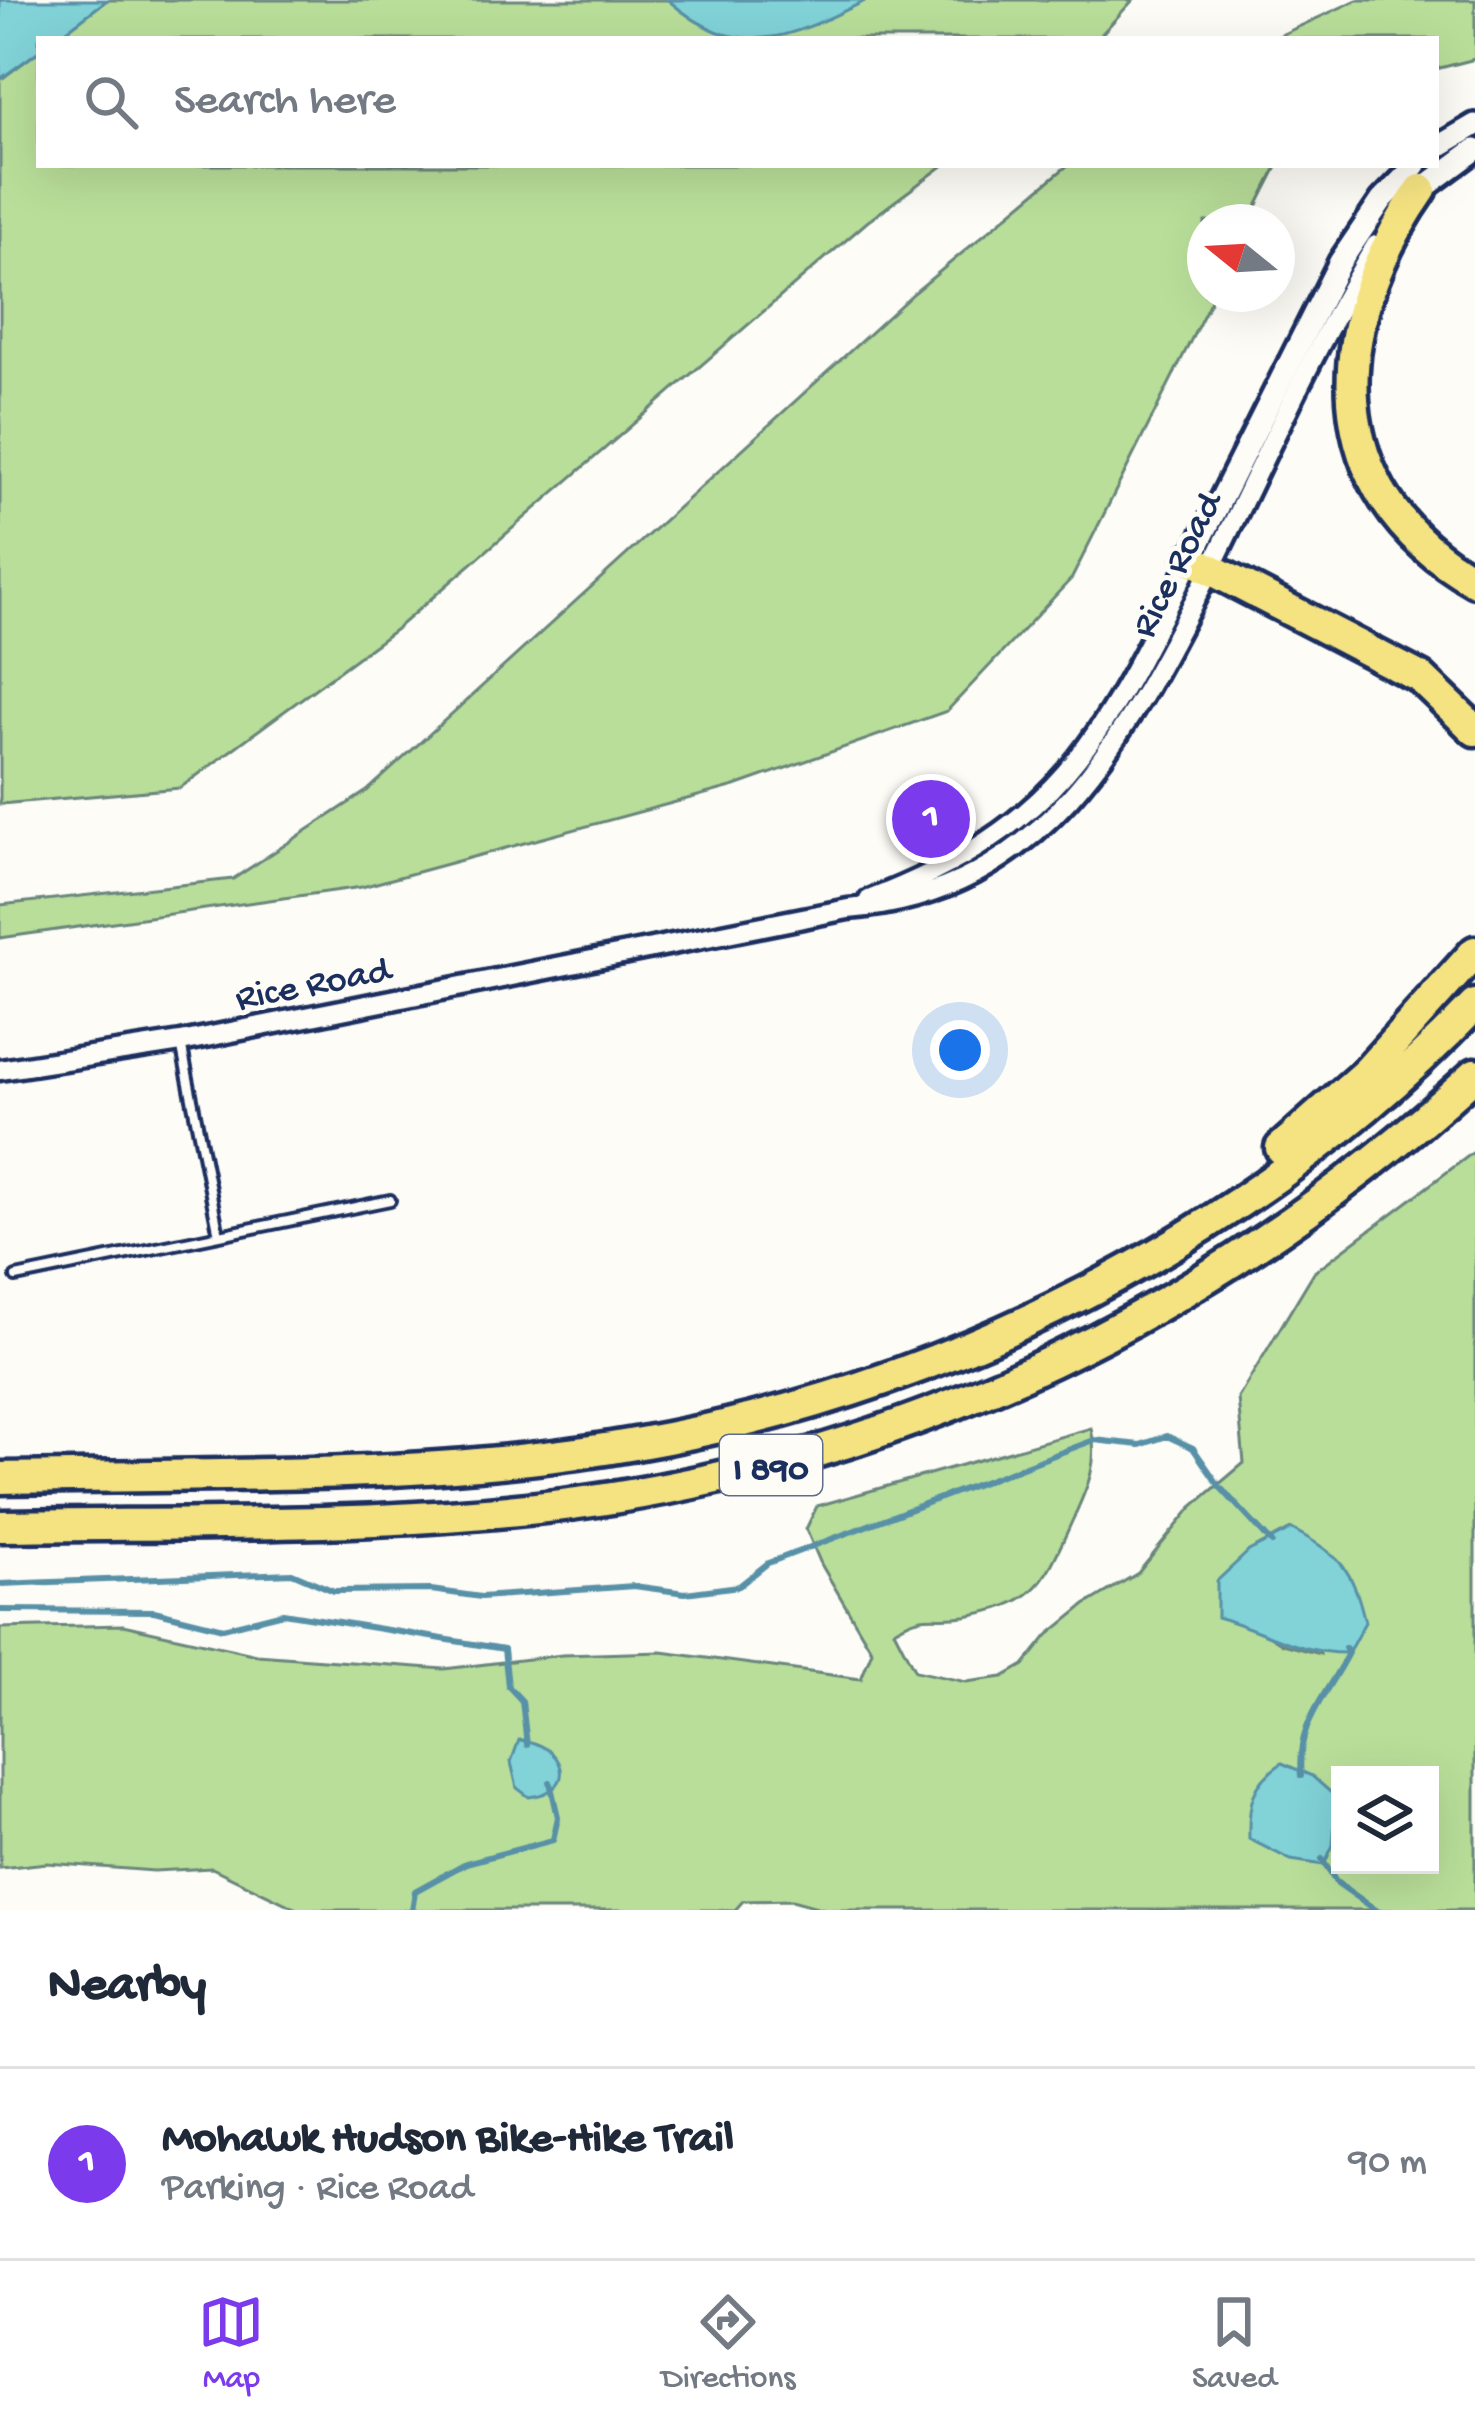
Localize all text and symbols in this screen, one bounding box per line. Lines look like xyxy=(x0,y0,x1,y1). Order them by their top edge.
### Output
search box xyxy=(36,36,1439,168)
icon: search xyxy=(78,69,144,135)
text: Search here xyxy=(174,76,396,129)
north arrow xyxy=(1187,204,1295,312)
street label: Rice Road xyxy=(1123,483,1237,646)
pin: 1 xyxy=(892,774,970,864)
street label: Rice Road xyxy=(232,949,398,1024)
your location xyxy=(930,1020,990,1080)
road number: I 890 xyxy=(720,1435,822,1495)
map controls xyxy=(1331,1766,1439,1874)
button: layers xyxy=(1331,1766,1439,1874)
text: Nearby xyxy=(48,1958,206,2018)
text: Mohawk Hudson Bike-Hike Trail xyxy=(162,2114,734,2167)
text: 1 xyxy=(79,2141,95,2187)
text: 90 m xyxy=(1348,2141,1427,2187)
text: Parking · Rice Road xyxy=(162,2167,473,2213)
tab: Map xyxy=(198,2289,264,2399)
tab: Directions xyxy=(661,2289,795,2399)
tab: Saved xyxy=(1192,2289,1277,2399)

